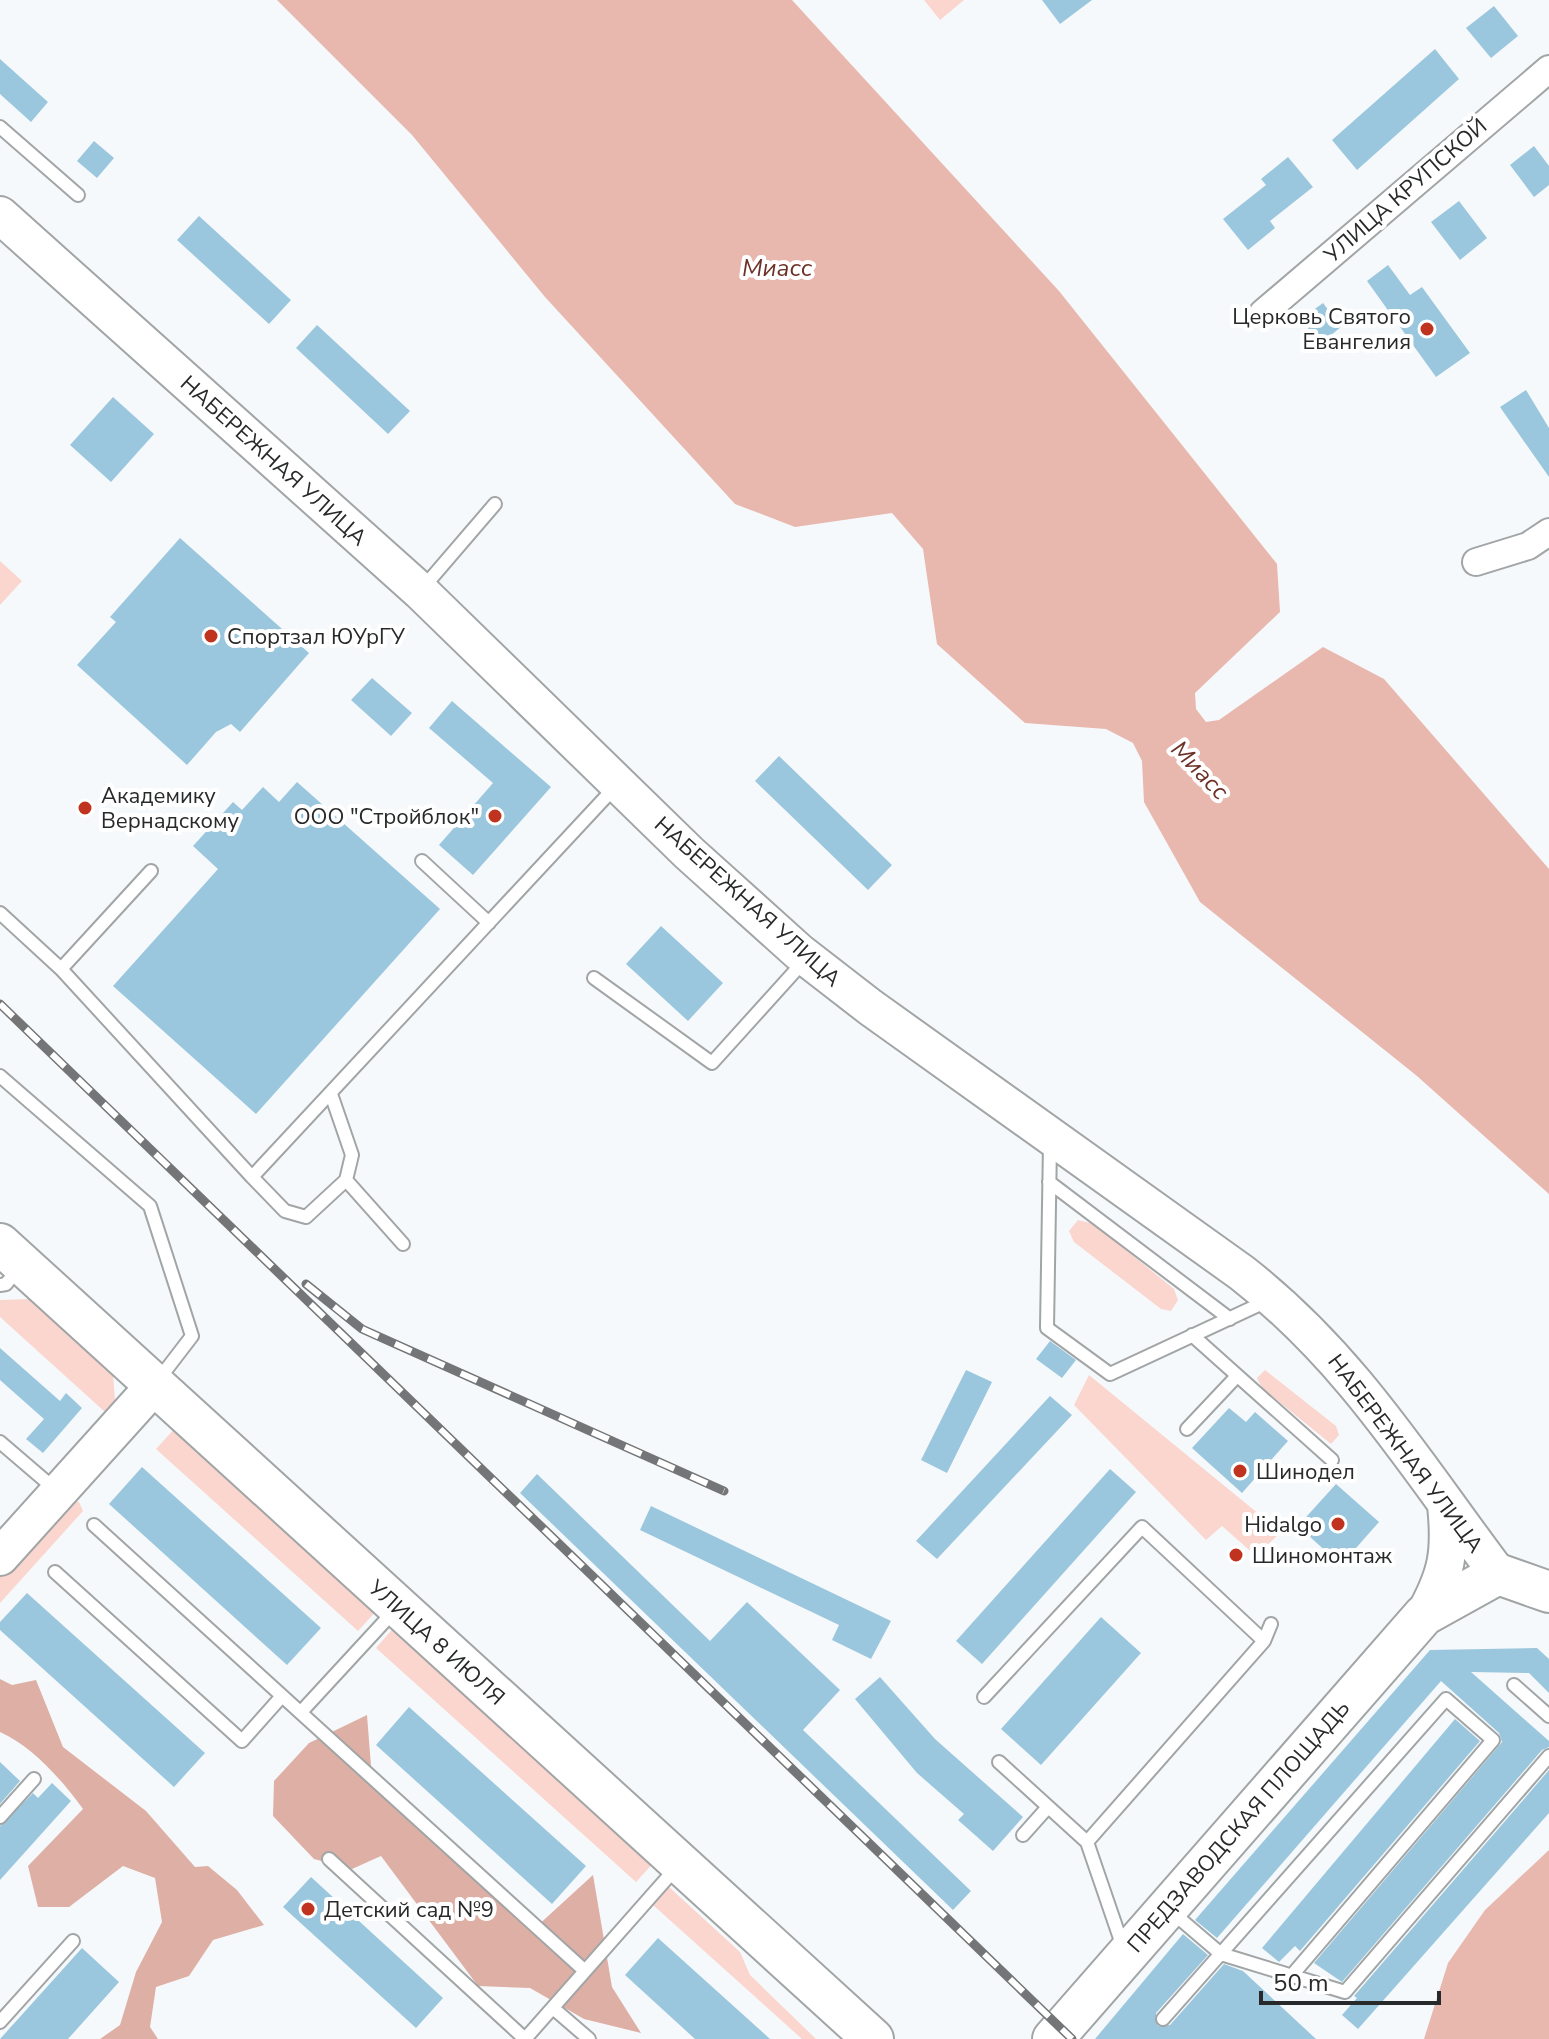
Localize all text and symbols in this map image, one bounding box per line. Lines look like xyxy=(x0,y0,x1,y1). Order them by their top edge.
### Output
street label: УЛИЦА КРУПСКОЙ xyxy=(1317,112,1493,270)
water label: Миасс xyxy=(742,252,813,284)
place label: Церковь Святого Евангелия xyxy=(1232,302,1411,357)
marker: Церковь Святого Евангелия xyxy=(1418,320,1436,338)
street label: НАБЕРЕЖНАЯ УЛИЦА xyxy=(174,369,373,553)
place label: Спортзал ЮУрГУ xyxy=(227,622,406,652)
marker: Спортзал ЮУрГУ xyxy=(202,627,220,645)
water label: Миасс xyxy=(1164,734,1236,807)
place label: Академику Вернадскому xyxy=(101,781,240,836)
marker: Академику Вернадскому xyxy=(76,799,94,817)
place label: ООО "Стройблок" xyxy=(294,802,479,832)
marker: ООО "Стройблок" xyxy=(486,807,504,825)
street label: НАБЕРЕЖНАЯ УЛИЦА xyxy=(648,810,847,994)
street label: НАБЕРЕЖНАЯ УЛИЦА xyxy=(1321,1348,1490,1559)
place label: Шинодел xyxy=(1256,1457,1355,1487)
marker: Шинодел xyxy=(1231,1462,1249,1480)
place label: Hidalgo xyxy=(1244,1510,1322,1540)
marker: Hidalgo xyxy=(1329,1515,1347,1533)
place label: Шиномонтаж xyxy=(1252,1541,1393,1571)
marker: Шиномонтаж xyxy=(1227,1546,1245,1564)
street label: УЛИЦА 8 ИЮЛЯ xyxy=(361,1573,511,1712)
street label: ПРЕДЗАВОДСКАЯ ПЛОЩАДЬ xyxy=(1121,1694,1357,1959)
place label: Детский сад №9 xyxy=(324,1895,494,1925)
marker: Детский сад №9 xyxy=(299,1900,317,1918)
scale bar xyxy=(1261,1955,1439,2005)
text: 50 m xyxy=(1273,1967,1329,1999)

